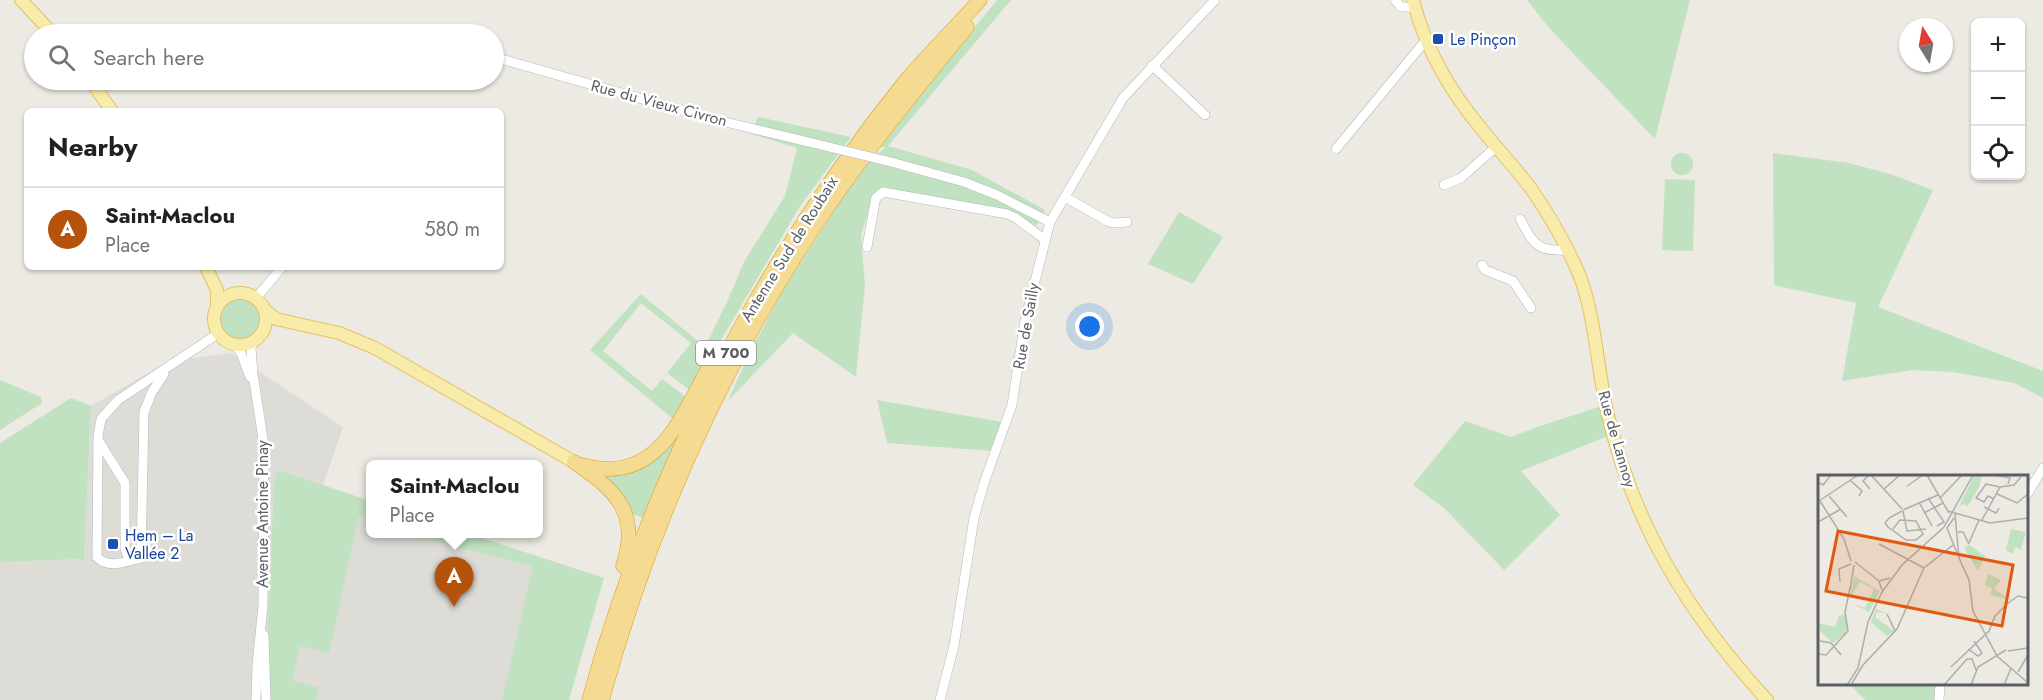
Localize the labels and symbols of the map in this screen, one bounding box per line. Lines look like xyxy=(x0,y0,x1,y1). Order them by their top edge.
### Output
north arrow xyxy=(1899,18,1953,72)
place label: Le Pinçon xyxy=(1450,28,1516,51)
marker: Le Pinçon xyxy=(1431,32,1445,46)
street label: Rue du Vieux Civron xyxy=(588,74,730,132)
street label: Antenne Sud de Roubaix xyxy=(735,171,843,326)
street label: Rue de Sailly xyxy=(1007,280,1045,371)
your location xyxy=(1075,312,1104,341)
road number: M 700 xyxy=(696,341,756,365)
street label: Rue de Lannoy xyxy=(1592,388,1642,491)
street label: Avenue Antoine Pinay xyxy=(251,439,274,588)
inset map xyxy=(1818,475,2028,685)
place label: Hem – La Vallée 2 xyxy=(125,524,194,565)
marker: Hem – La Vallée 2 xyxy=(106,537,120,551)
pin: A xyxy=(434,558,474,607)

